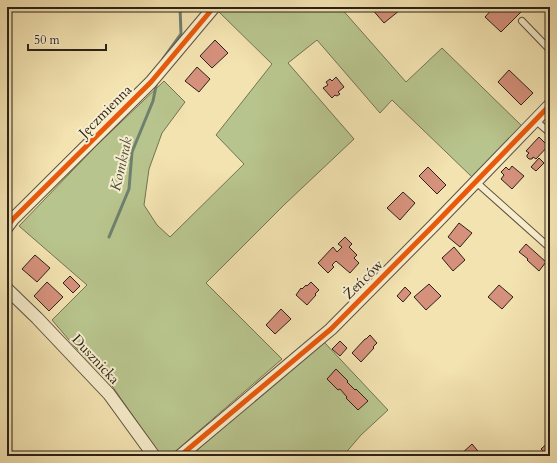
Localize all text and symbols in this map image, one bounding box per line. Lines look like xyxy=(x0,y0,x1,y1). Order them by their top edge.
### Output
scale bar xyxy=(28,26,106,52)
text: 50 m xyxy=(34,32,61,48)
street label: Jęczmienna xyxy=(73,81,136,143)
water label: Komkrak xyxy=(105,134,137,193)
street label: Żeńców xyxy=(339,255,388,304)
street label: Dusznicka xyxy=(68,330,124,388)

